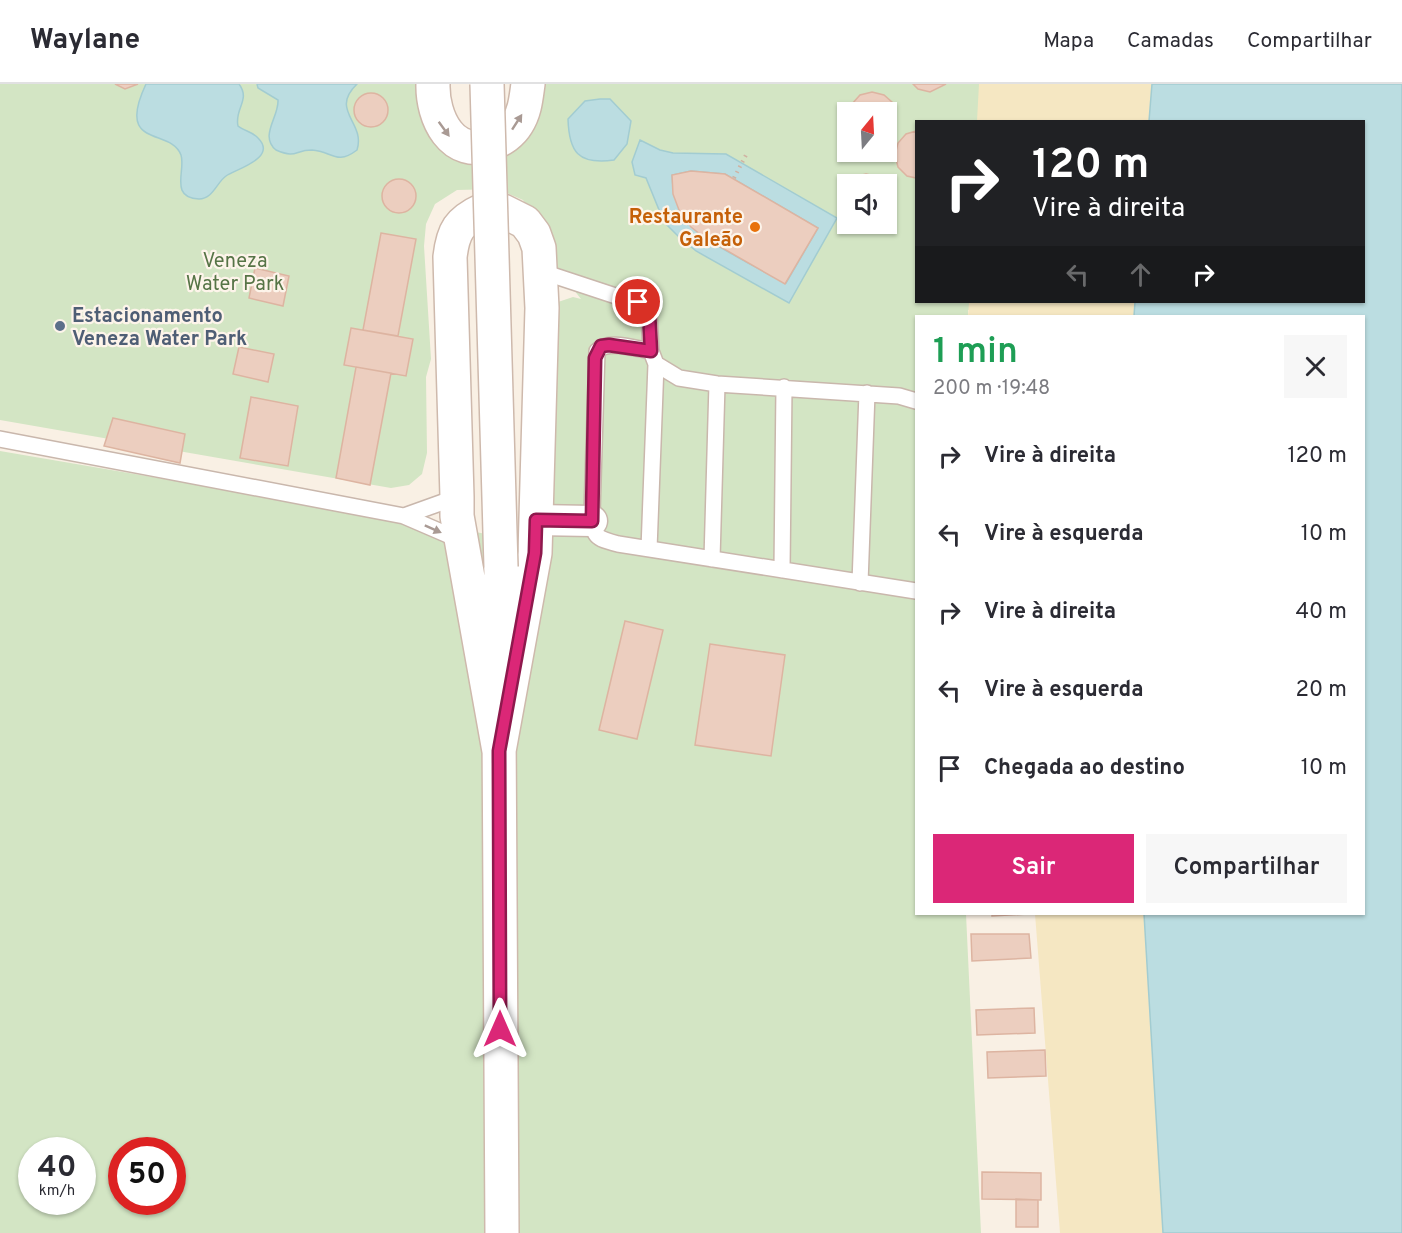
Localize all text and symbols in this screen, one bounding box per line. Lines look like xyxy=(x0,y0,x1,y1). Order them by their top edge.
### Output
text: Waylane xyxy=(30,23,140,59)
text: Mapa xyxy=(1043,28,1094,55)
text: Camadas xyxy=(1127,28,1214,55)
text: Compartilhar xyxy=(1247,28,1372,55)
north arrow xyxy=(837,102,897,162)
map controls xyxy=(837,102,897,234)
one-way arrow xyxy=(511,114,522,131)
one-way arrow xyxy=(438,120,450,136)
text: 120 m xyxy=(1032,140,1149,193)
icon: right xyxy=(933,144,1011,222)
button: sound xyxy=(837,174,897,234)
text: Vire à direita xyxy=(1032,192,1185,226)
place label: Restaurante Galeão xyxy=(629,205,743,254)
marker: Restaurante Galeão xyxy=(748,220,762,234)
park label: Veneza Water Park xyxy=(186,249,284,298)
icon: left xyxy=(1061,258,1094,291)
icon: ahead xyxy=(1124,258,1157,291)
icon: right xyxy=(1187,258,1220,291)
pin xyxy=(612,276,663,327)
icon: arrive xyxy=(621,285,654,318)
place label: Estacionamento Veneza Water Park xyxy=(72,304,247,353)
marker: Estacionamento Veneza Water Park xyxy=(53,319,67,333)
text: 1 min xyxy=(933,330,1018,376)
button: close xyxy=(1284,335,1347,398)
text: 200 m · 19:48 xyxy=(933,376,1050,402)
icon: right xyxy=(933,440,966,473)
text: Vire à direita xyxy=(984,443,1116,470)
text: 120 m xyxy=(1287,443,1347,470)
icon: left xyxy=(933,518,966,551)
text: Vire à esquerda xyxy=(984,521,1143,548)
text: 10 m xyxy=(1301,521,1347,548)
one-way arrow xyxy=(424,524,441,533)
icon: right xyxy=(933,596,966,629)
text: Vire à direita xyxy=(984,599,1116,626)
text: 40 m xyxy=(1295,599,1347,626)
icon: left xyxy=(933,674,966,707)
text: Vire à esquerda xyxy=(984,677,1143,704)
text: 20 m xyxy=(1296,677,1347,704)
icon: arrive xyxy=(933,752,966,785)
text: Chegada ao destino xyxy=(984,755,1185,782)
text: 10 m xyxy=(1301,755,1347,782)
button: Sair xyxy=(933,834,1134,903)
button: Compartilhar xyxy=(1146,834,1347,903)
position arrow xyxy=(468,997,532,1061)
speed limit sign: 50 xyxy=(108,1137,186,1215)
text: 40 xyxy=(37,1150,77,1187)
text: km/h xyxy=(39,1182,75,1201)

